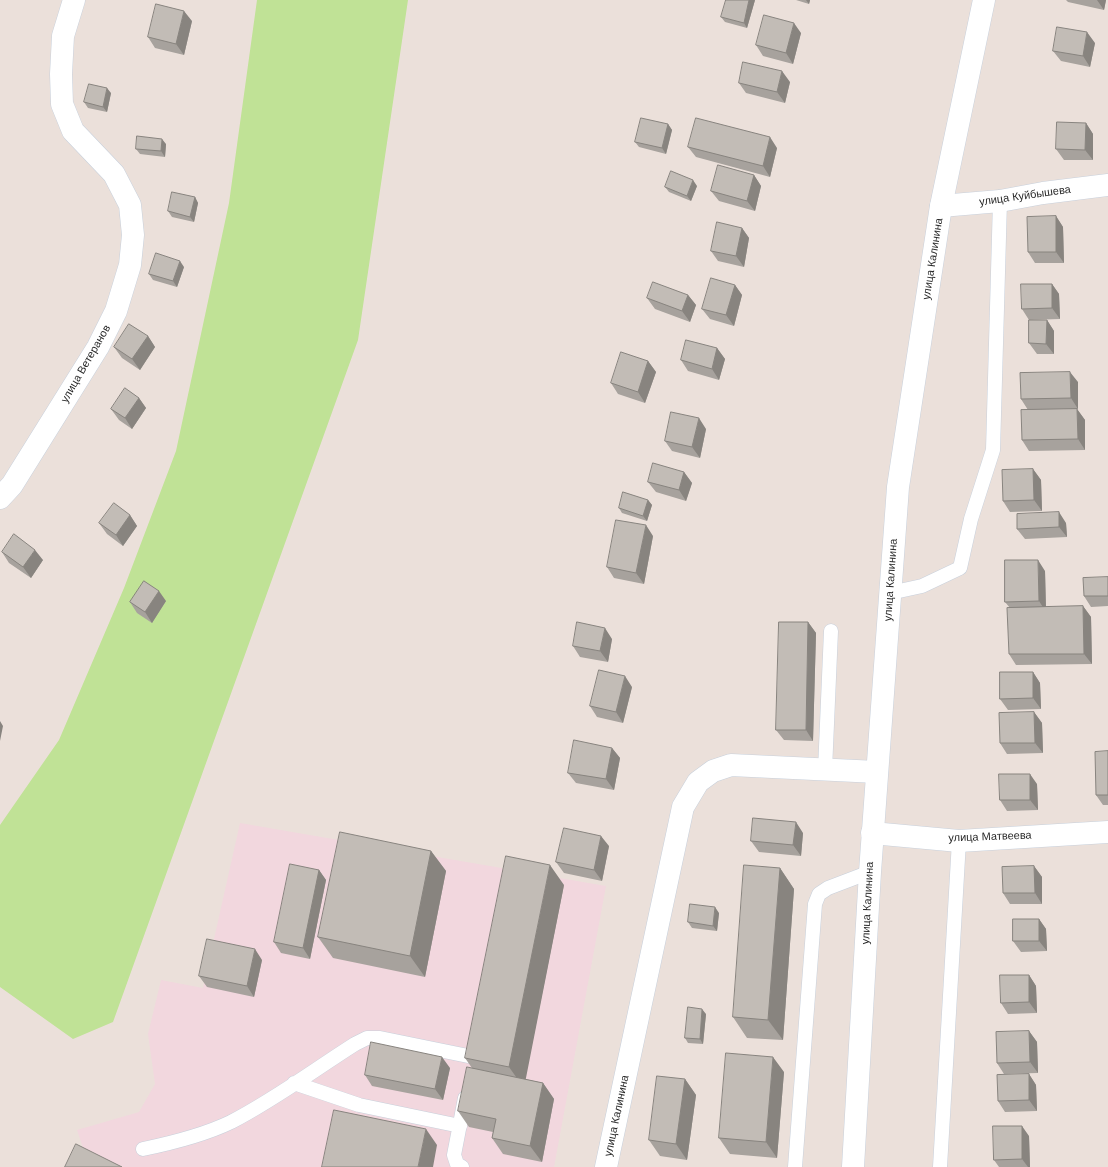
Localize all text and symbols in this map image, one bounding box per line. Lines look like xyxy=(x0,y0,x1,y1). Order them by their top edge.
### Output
street label: улица Куйбышева xyxy=(978,183,1072,209)
street label: улица Калинина xyxy=(920,217,946,301)
street label: улица Ветеранов xyxy=(58,323,114,405)
street label: улица Калинина xyxy=(882,538,900,622)
street label: улица Матвеева xyxy=(948,829,1032,845)
street label: улица Калинина xyxy=(859,861,877,945)
street label: улица Калинина xyxy=(602,1074,632,1158)

